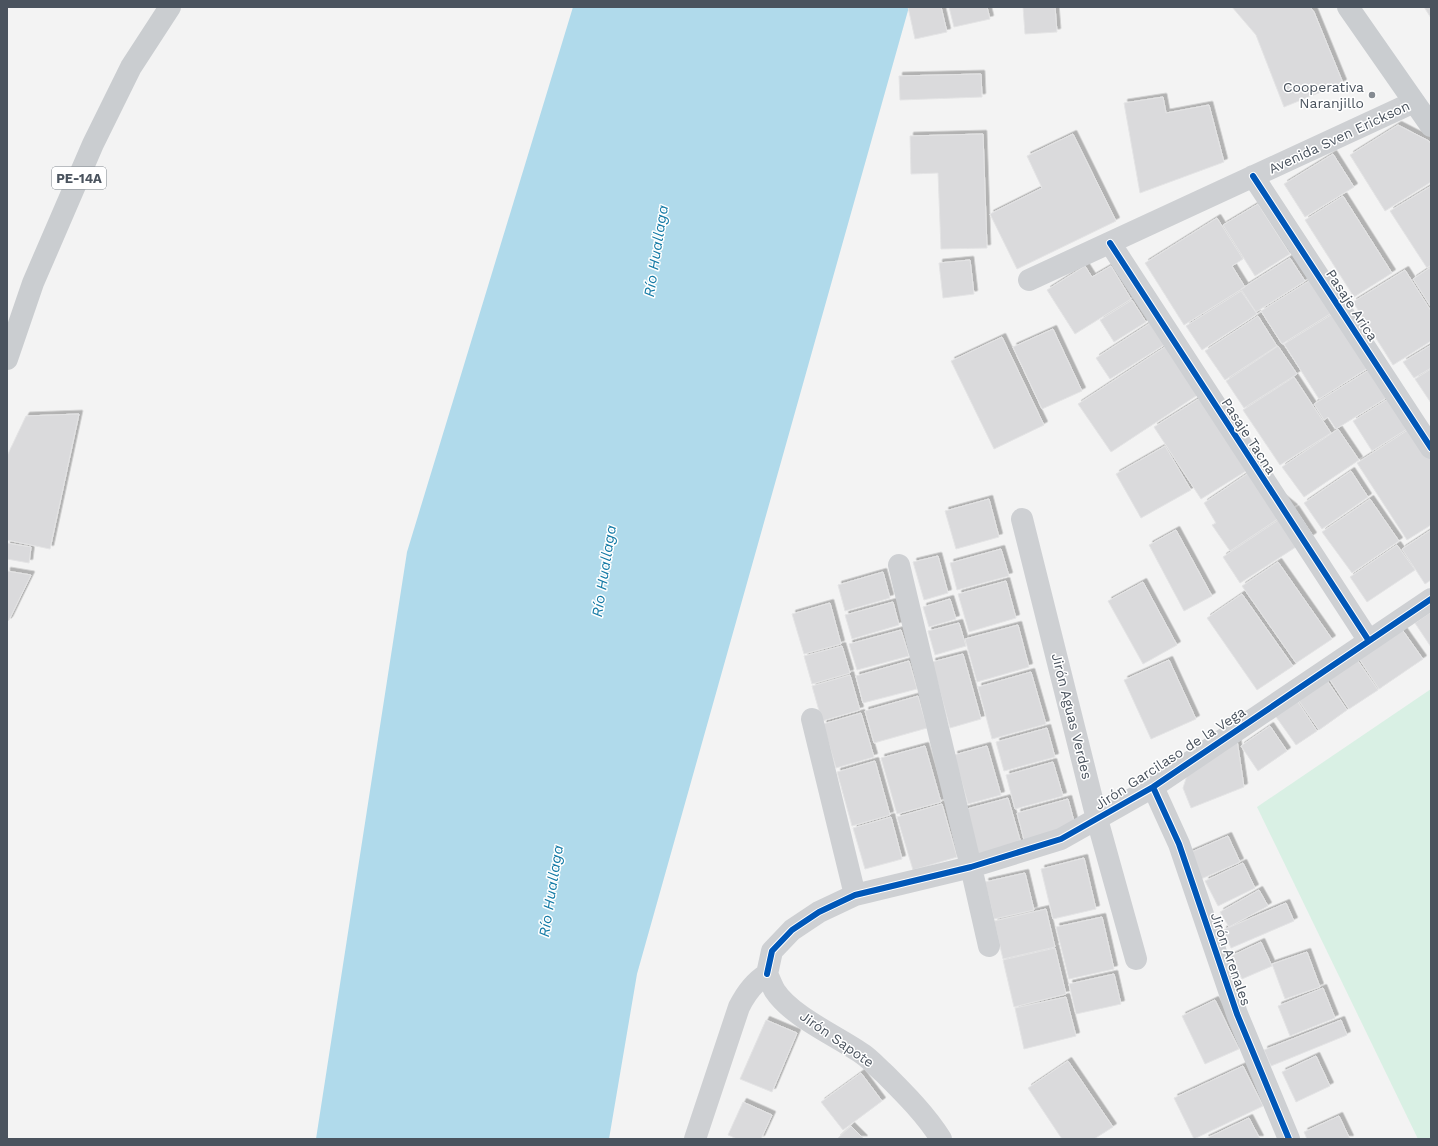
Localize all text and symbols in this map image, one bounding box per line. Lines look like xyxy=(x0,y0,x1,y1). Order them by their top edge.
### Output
place label: Cooperativa Naranjillo xyxy=(1283,79,1364,111)
marker: Cooperativa Naranjillo xyxy=(1367,90,1377,100)
street label: Avenida Sven Erickson xyxy=(1266,97,1412,177)
road number: PE-14A xyxy=(52,167,106,189)
water label: Río Huallaga xyxy=(640,204,672,298)
street label: Pasaje Arica xyxy=(1323,266,1381,344)
street label: Pasaje Tacna xyxy=(1218,395,1280,477)
water label: Río Huallaga xyxy=(588,524,620,618)
street label: Jirón Aguas Verdes xyxy=(1049,651,1095,781)
street label: Jirón Garcilaso de la Vega xyxy=(1092,703,1248,813)
water label: Río Huallaga xyxy=(535,844,567,938)
street label: Jirón Arenales xyxy=(1208,910,1254,1008)
street label: Jirón Sapote xyxy=(797,1008,877,1070)

